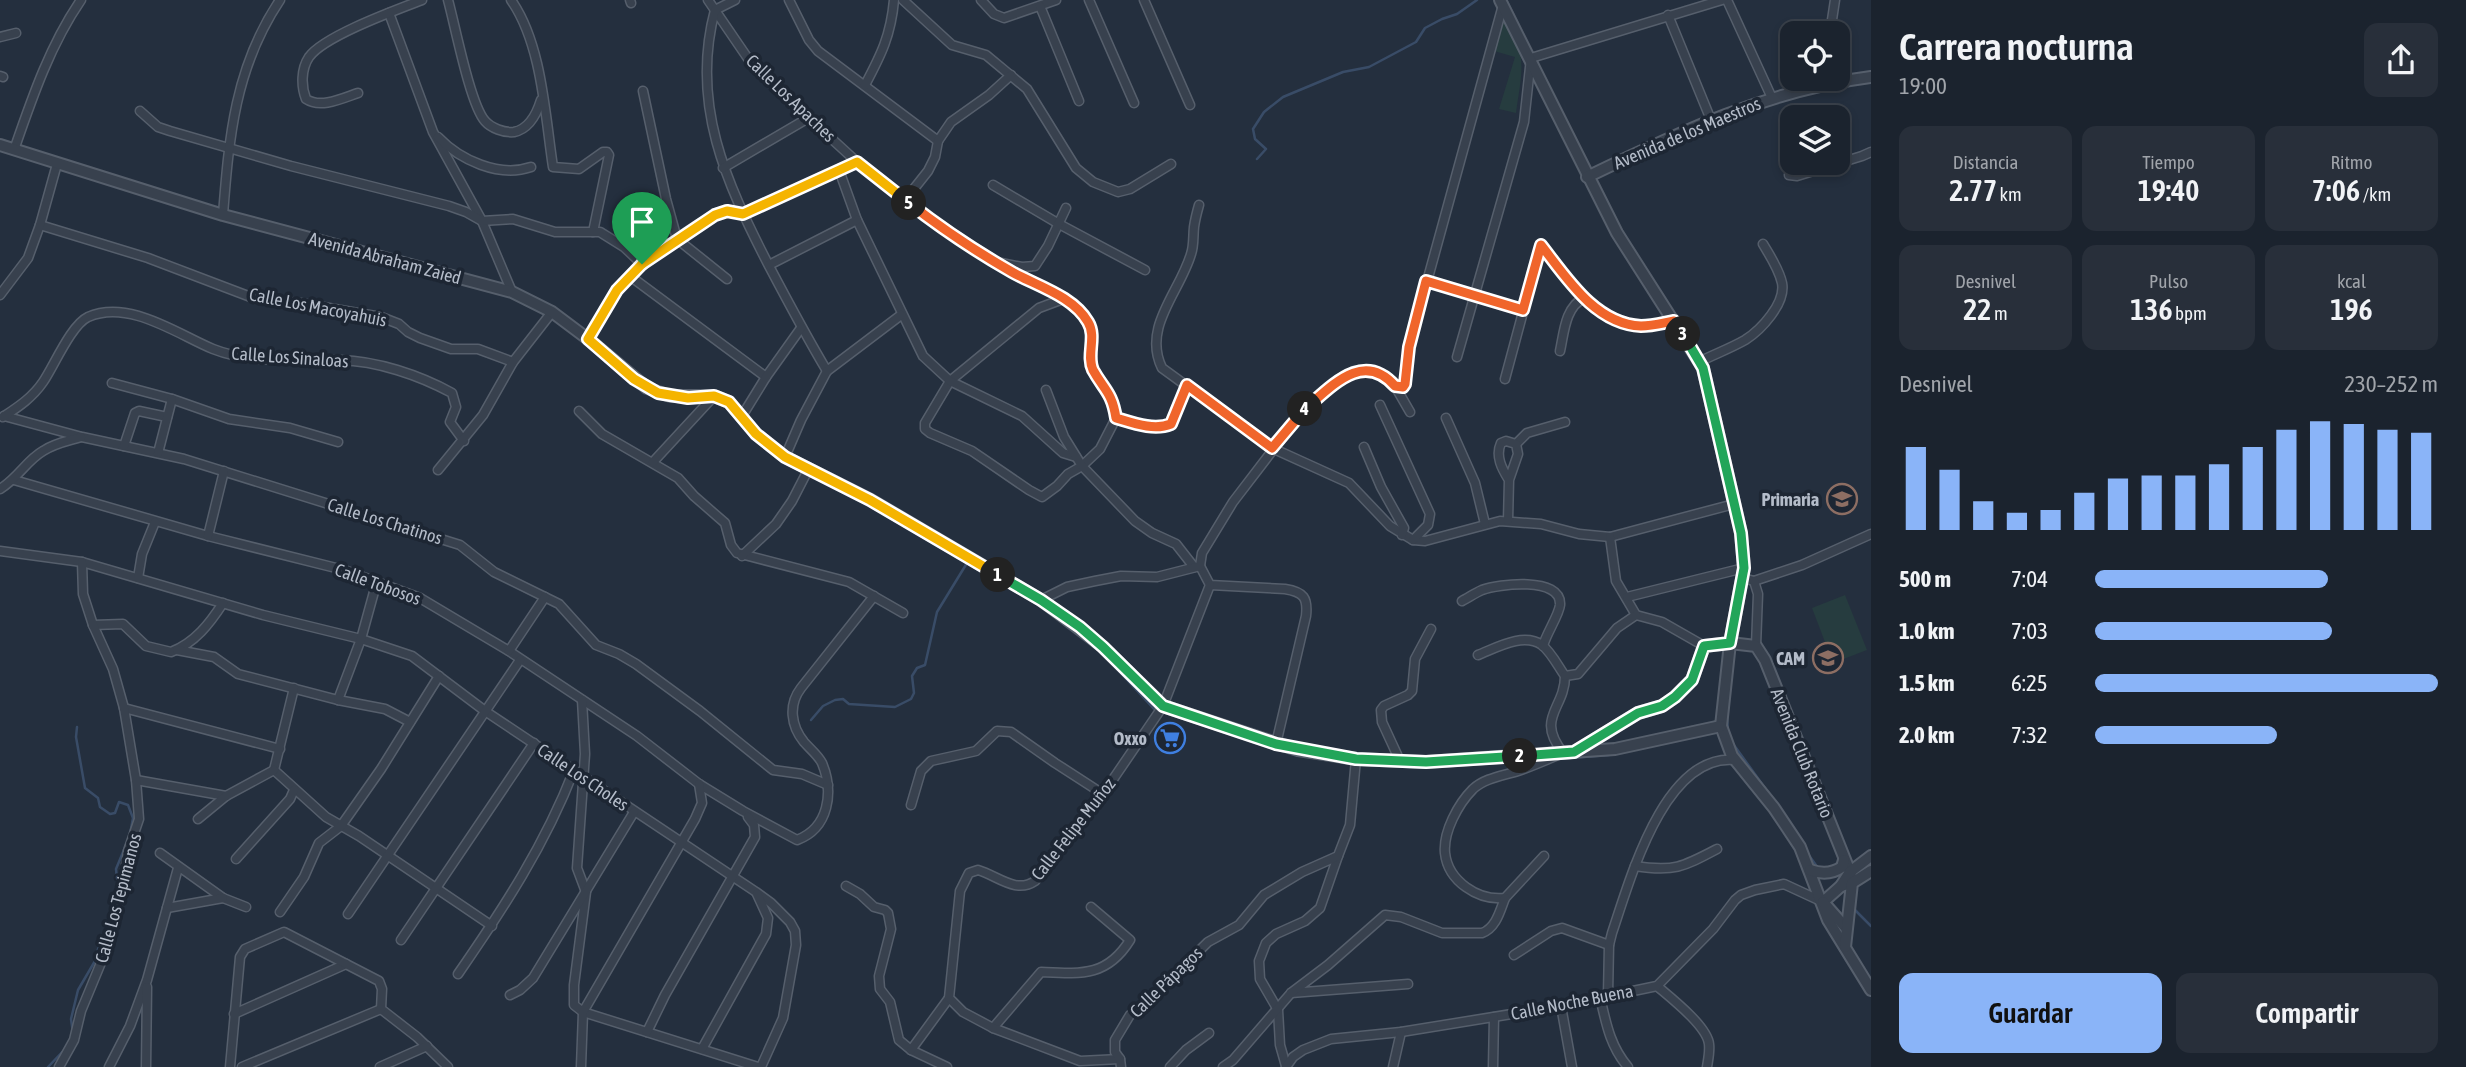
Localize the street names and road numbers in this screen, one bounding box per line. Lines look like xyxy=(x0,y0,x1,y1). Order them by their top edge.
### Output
street label: Calle Los Apaches xyxy=(742,50,840,146)
street label: Avenida de los Maestros xyxy=(1610,93,1764,173)
street label: Avenida Abraham Zaied xyxy=(307,228,463,288)
street label: Calle Los Macoyahuis xyxy=(247,283,389,331)
street label: Calle Los Sinaloas xyxy=(231,342,349,372)
street label: Calle Los Chatinos xyxy=(325,494,445,548)
street label: Calle Tobosos xyxy=(332,559,424,609)
street label: Avenida Club Rotario xyxy=(1766,685,1838,821)
street label: Calle Los Choles xyxy=(534,739,632,815)
street label: Calle Felipe Muñoz xyxy=(1027,773,1120,884)
street label: Calle Los Tepimanos xyxy=(91,831,145,965)
street label: Calle Pápagos xyxy=(1125,942,1207,1022)
street label: Calle Noche Buena xyxy=(1509,980,1635,1024)

